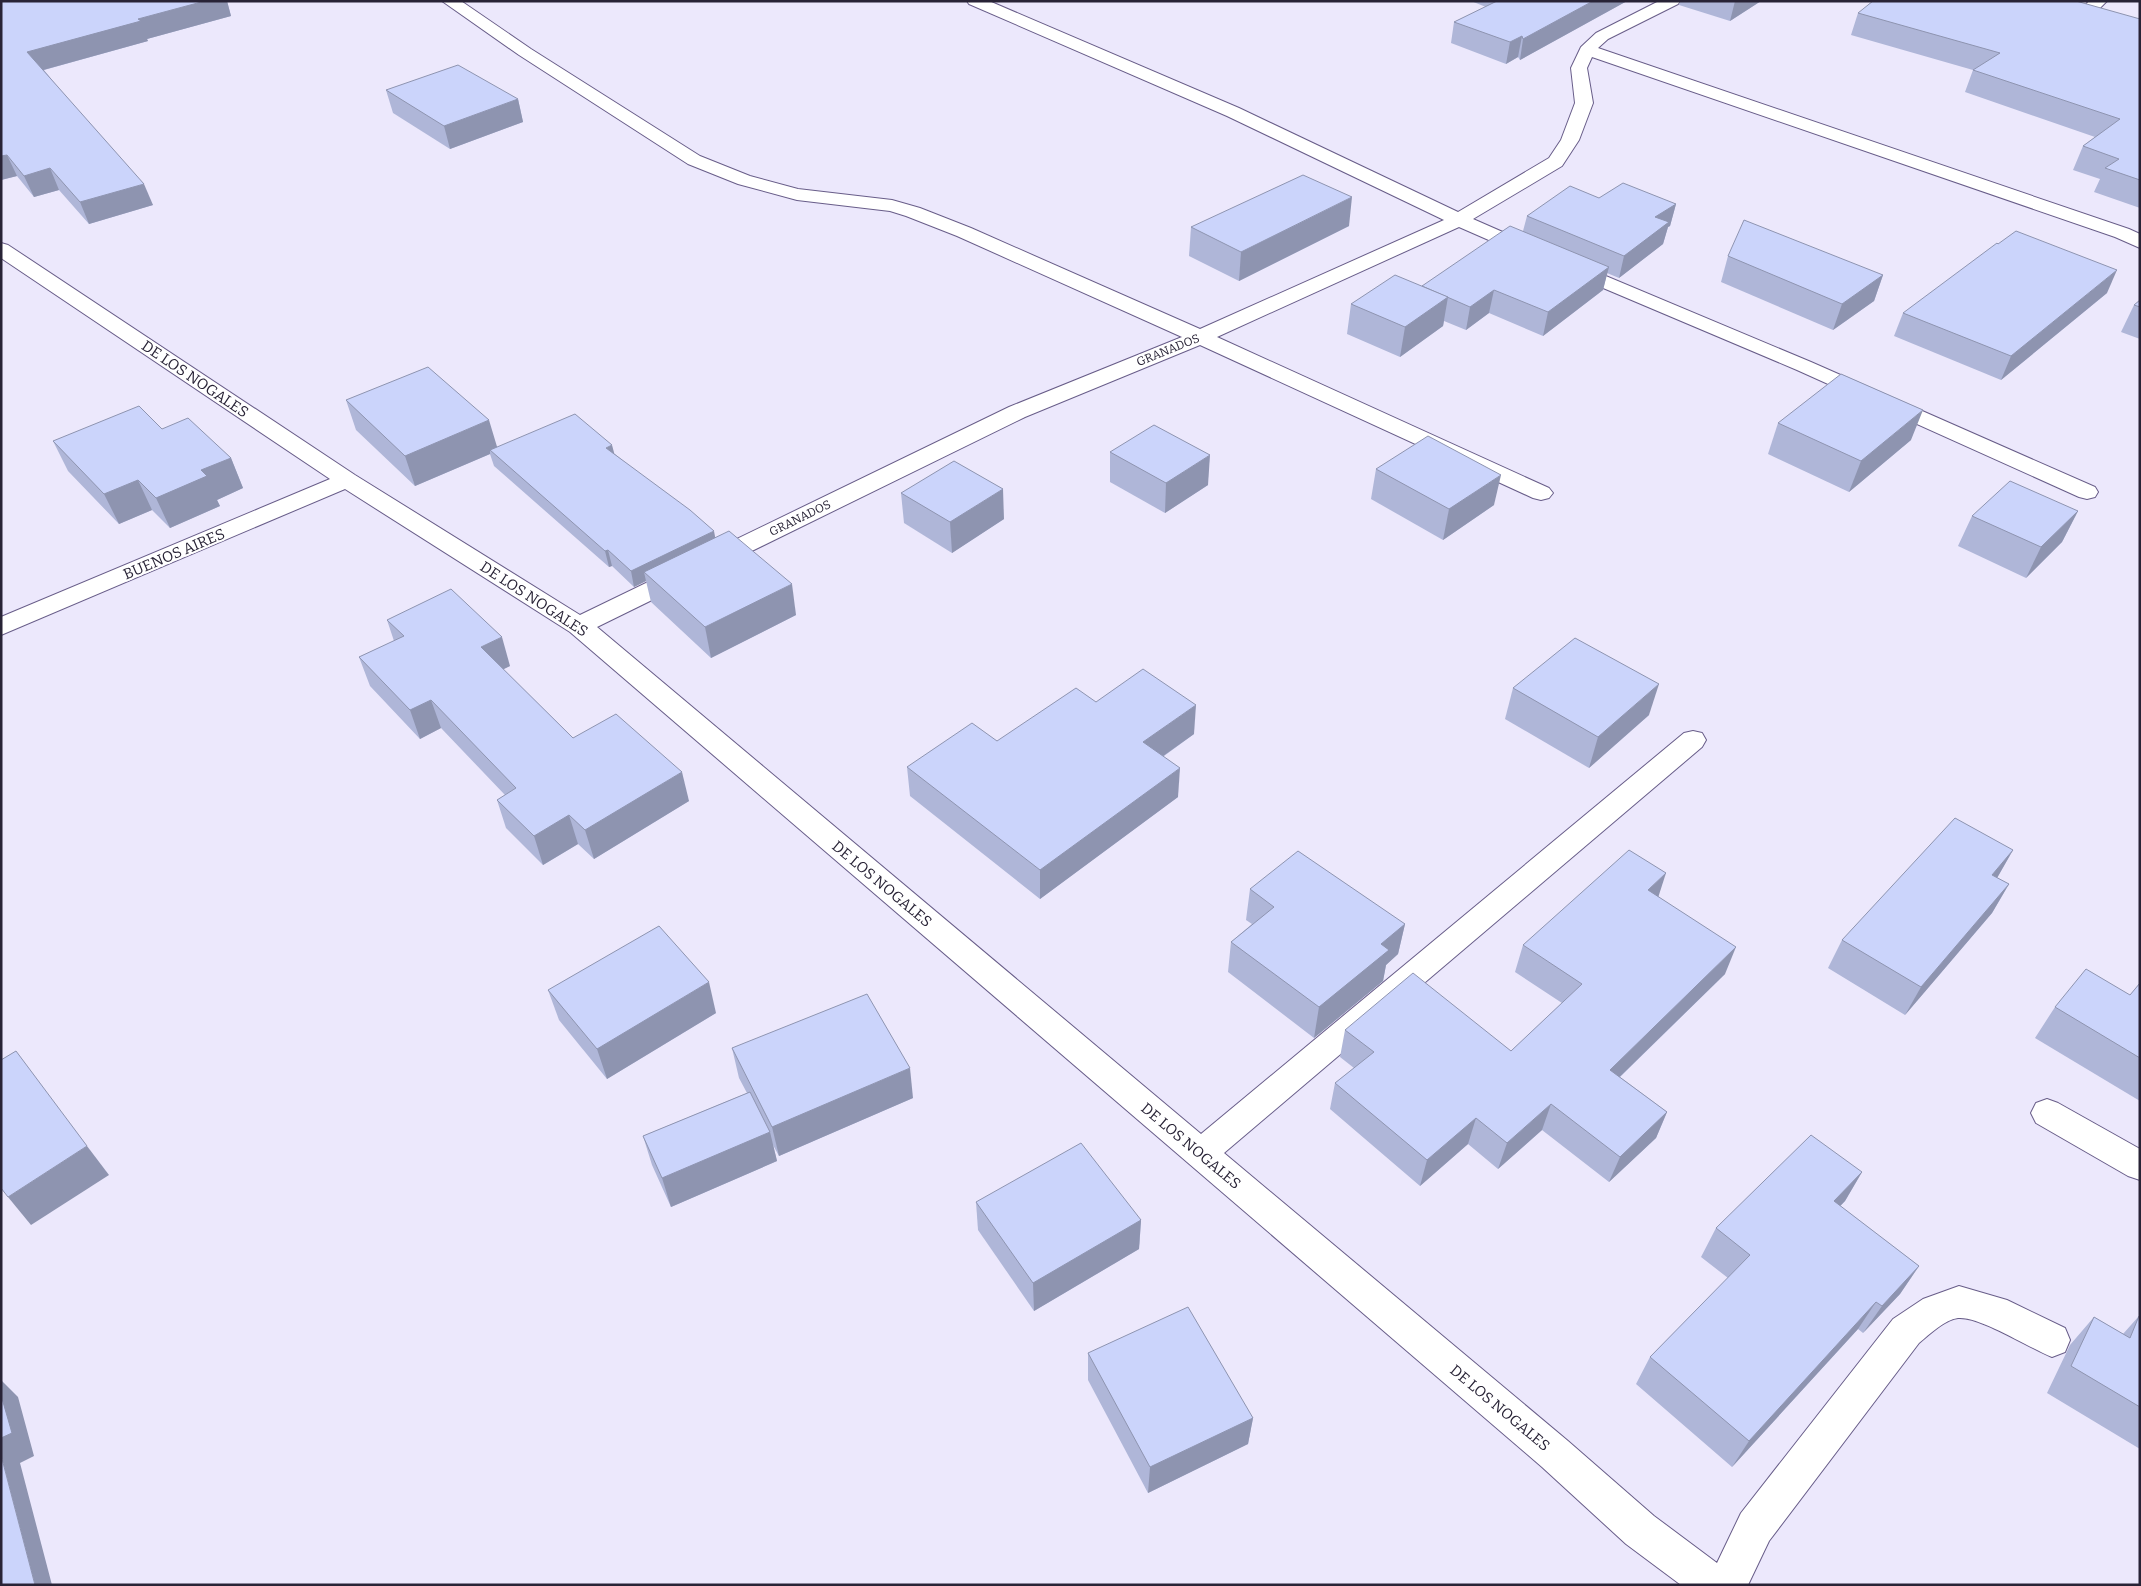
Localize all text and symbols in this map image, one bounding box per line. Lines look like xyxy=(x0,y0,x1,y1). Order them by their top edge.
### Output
street label: GRANADOS xyxy=(1134,331,1202,369)
street label: DE LOS NOGALES xyxy=(138,337,252,421)
street label: GRANADOS xyxy=(767,497,833,539)
street label: BUENOS AIRES xyxy=(120,524,228,584)
street label: DE LOS NOGALES xyxy=(477,558,591,640)
street label: DE LOS NOGALES xyxy=(828,837,936,931)
street label: DE LOS NOGALES xyxy=(1137,1099,1245,1193)
street label: DE LOS NOGALES xyxy=(1446,1361,1554,1455)

